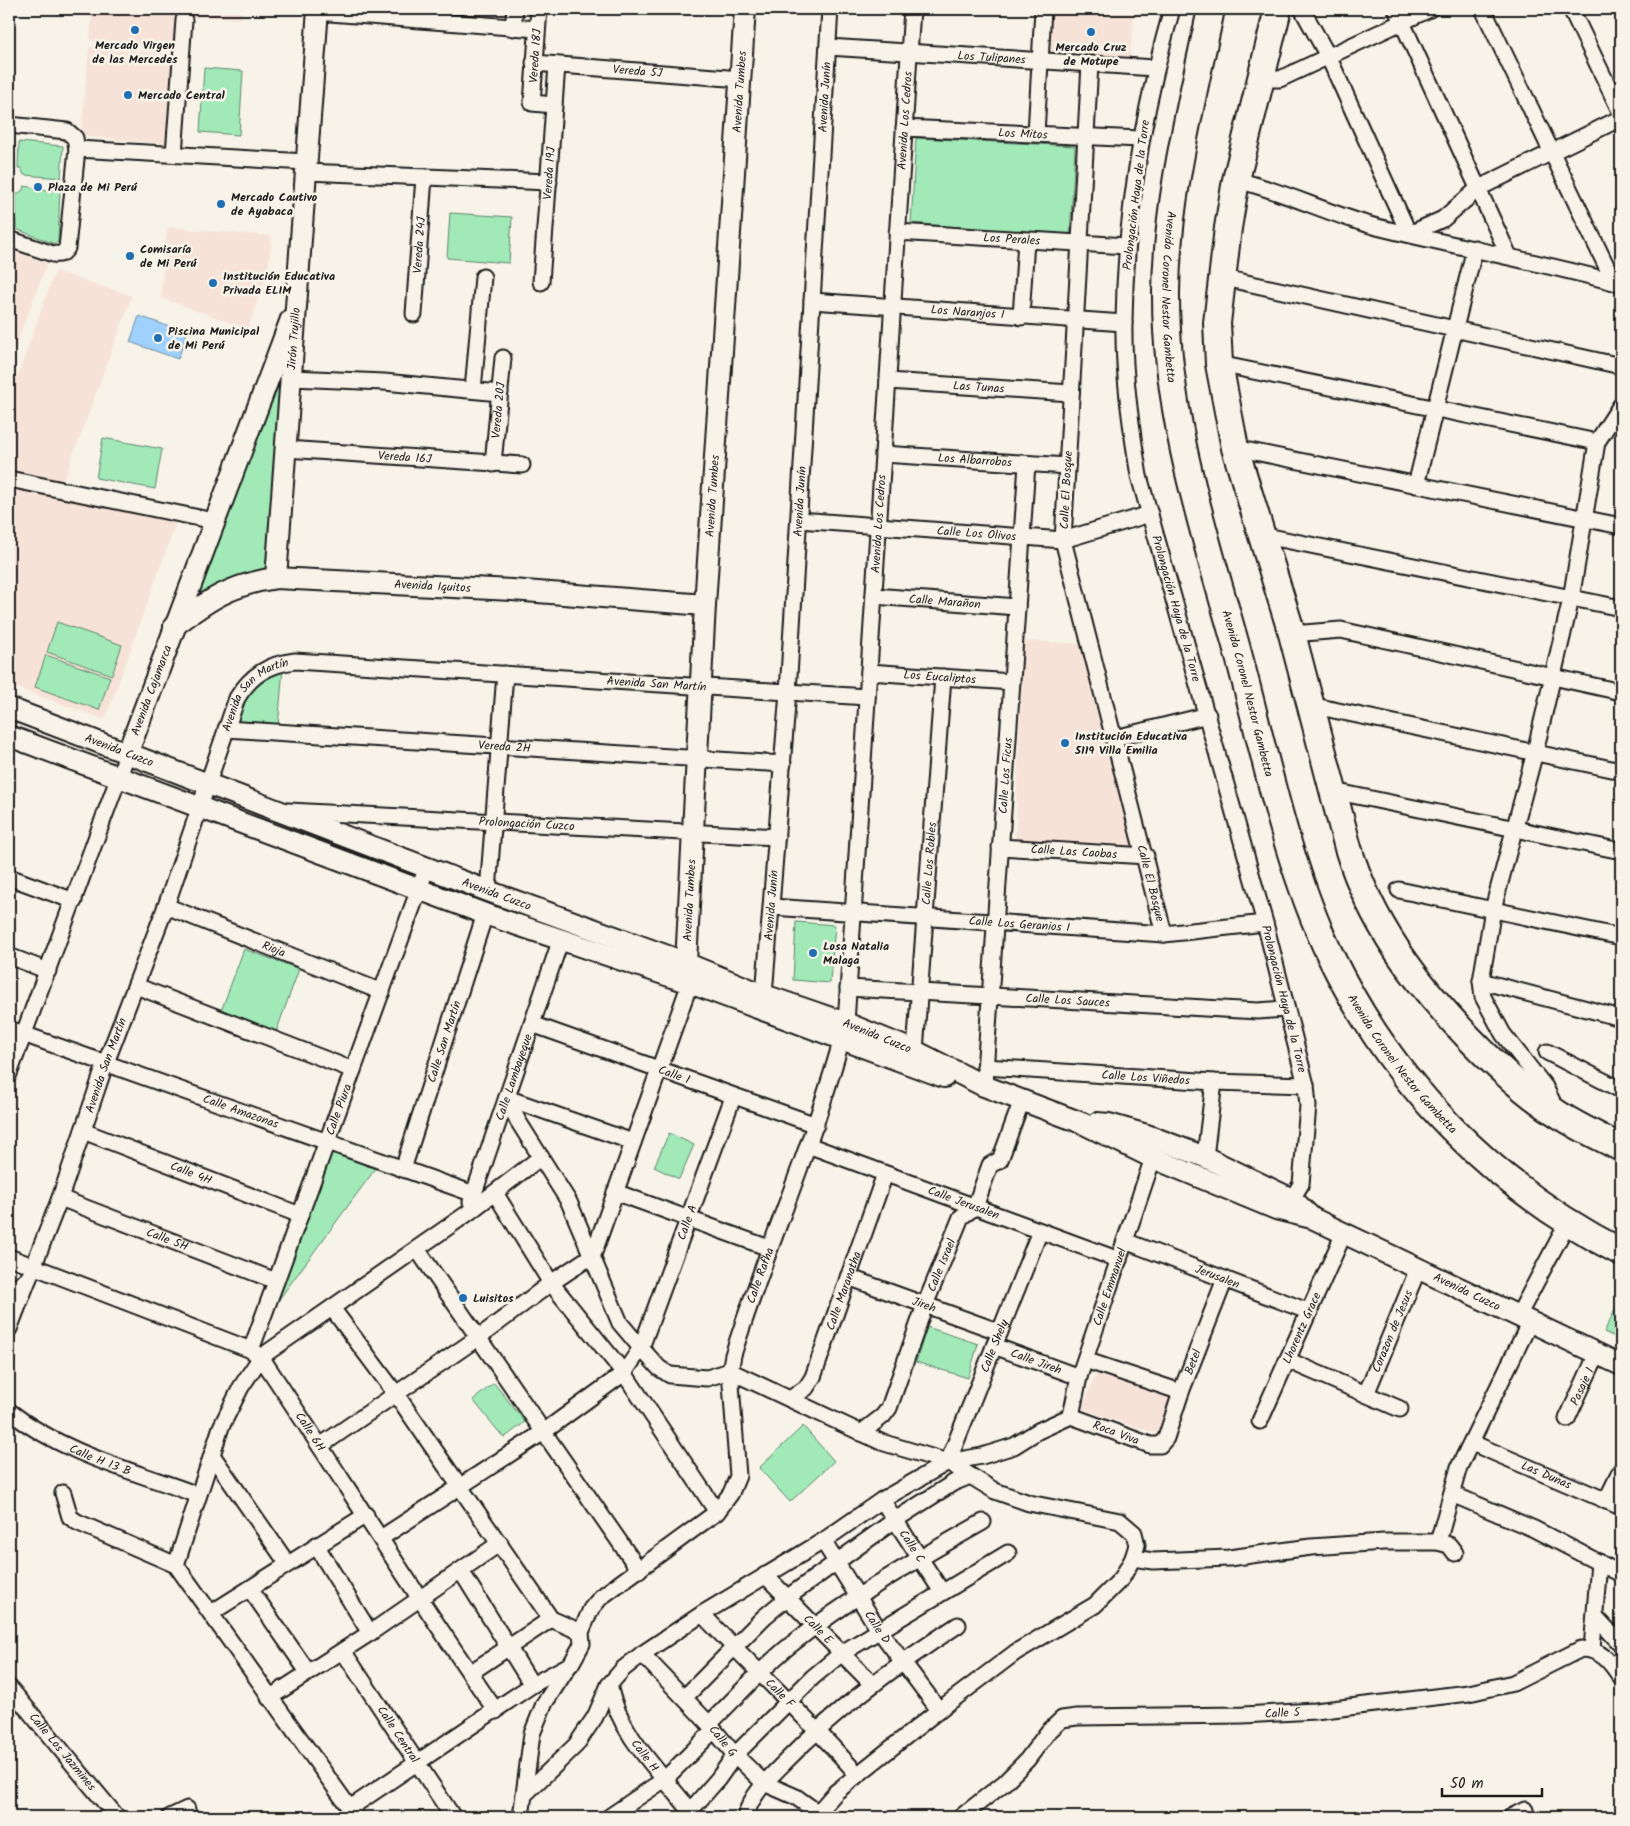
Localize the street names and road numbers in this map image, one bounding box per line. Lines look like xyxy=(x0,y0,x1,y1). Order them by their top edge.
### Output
street label: Vereda 18J xyxy=(524,28,547,84)
street label: Los Tulipanes xyxy=(957,46,1026,70)
street label: Avenida Tumbes xyxy=(728,50,752,133)
street label: Vereda 5J xyxy=(612,60,664,83)
street label: Avenida Junín xyxy=(813,61,837,133)
street label: Avenida Los Cedros xyxy=(893,71,918,170)
street label: Prolongación Haya de la Torre xyxy=(1118,118,1155,271)
street label: Los Mitos xyxy=(998,123,1048,145)
street label: Vereda 19J xyxy=(538,146,561,200)
street label: Avenida Coronel Nestor Gambetta xyxy=(1156,210,1181,384)
street label: Vereda 24J xyxy=(408,216,431,274)
street label: Los Perales xyxy=(983,228,1041,251)
street label: Los Naranjos I xyxy=(930,300,1005,325)
street label: Jirón Trujillo xyxy=(282,307,306,371)
street label: Las Tunas xyxy=(952,376,1005,399)
street label: Vereda 20J xyxy=(486,381,511,439)
street label: Vereda 16J xyxy=(377,446,433,469)
street label: Los Albarrobos xyxy=(937,449,1013,472)
street label: Calle El Bosque xyxy=(1055,450,1078,530)
street label: Avenida Tumbes xyxy=(701,454,725,538)
street label: Avenida Junín xyxy=(789,466,812,537)
street label: Avenida Los Cedros xyxy=(866,474,892,574)
street label: Calle Los Olivos xyxy=(936,521,1017,546)
street label: Prolongación Haya de la Torre xyxy=(1146,533,1206,685)
street label: Avenida Iquitos xyxy=(394,575,471,598)
street label: Calle Marañon xyxy=(908,590,981,614)
street label: Avenida Coronel Nestor Gambetta xyxy=(1216,608,1278,779)
street label: Avenida Cajamarca xyxy=(126,642,178,738)
street label: Avenida San Martín xyxy=(217,653,290,734)
street label: Los Eucaliptos xyxy=(903,665,977,689)
street label: Avenida San Martín xyxy=(606,672,707,697)
street label: Avenida Cuzco xyxy=(82,729,156,772)
street label: Vereda 2H xyxy=(478,736,531,758)
street label: Calle Los Ficus xyxy=(994,737,1018,814)
street label: Prolongación Cuzco xyxy=(478,812,575,836)
street label: Calle Los Robles xyxy=(917,821,942,906)
street label: Calle Las Caobas xyxy=(1030,840,1118,864)
street label: Calle El Bosque xyxy=(1131,843,1170,924)
street label: Avenida Tumbes xyxy=(678,859,701,942)
street label: Avenida Junín xyxy=(759,869,784,941)
street label: Avenida Cuzco xyxy=(459,873,534,916)
street label: Calle Los Geranios I xyxy=(968,912,1071,938)
street label: Prolongación Haya de la Torre xyxy=(1256,923,1312,1075)
street label: Rioja xyxy=(259,936,289,963)
street label: Calle Los Sauces xyxy=(1025,989,1110,1013)
street label: Avenida Coronel Nestor Gambetta xyxy=(1342,991,1462,1139)
street label: Calle San Martín xyxy=(422,998,467,1085)
street label: Avenida Cuzco xyxy=(840,1014,914,1059)
street label: Avenida San Martín xyxy=(80,1015,132,1115)
street label: Calle Lambayeque xyxy=(491,1031,538,1123)
street label: Calle 1 xyxy=(655,1061,693,1090)
street label: Calle Los Viñedos xyxy=(1101,1066,1190,1090)
street label: Calle Piura xyxy=(321,1081,357,1138)
street label: Calle Amazonas xyxy=(200,1090,281,1134)
street label: Calle 4H xyxy=(167,1157,215,1190)
street label: Calle Jerusalen xyxy=(925,1181,1002,1225)
street label: Calle A xyxy=(672,1202,703,1243)
street label: Calle 5H xyxy=(143,1223,191,1256)
street label: Calle Israel xyxy=(922,1236,961,1295)
street label: Calle Rafha xyxy=(742,1245,780,1306)
street label: Calle Emmanuel xyxy=(1088,1245,1132,1329)
street label: Calle Maranatha xyxy=(821,1249,867,1333)
street label: Jerusalen xyxy=(1192,1260,1242,1294)
street label: Avenida Cuzco xyxy=(1430,1268,1504,1316)
street label: Corazon de Jesus xyxy=(1367,1287,1418,1375)
street label: Lhorentz Grace xyxy=(1278,1289,1327,1367)
street label: Jireh xyxy=(909,1292,939,1318)
street label: Calle Shely xyxy=(976,1316,1014,1375)
street label: Calle Jireh xyxy=(1008,1344,1064,1380)
street label: Betel xyxy=(1180,1346,1207,1378)
street label: Pasaje 1 xyxy=(1566,1364,1600,1409)
street label: Calle 6H xyxy=(290,1408,330,1455)
street label: Roca Viva xyxy=(1090,1416,1142,1450)
street label: Calle H 13 B xyxy=(66,1439,134,1481)
street label: Las Dunas xyxy=(1518,1456,1574,1495)
street label: Calle C xyxy=(894,1526,929,1567)
street label: Calle D xyxy=(859,1607,895,1648)
street label: Calle E xyxy=(798,1610,838,1650)
street label: Calle F xyxy=(760,1674,800,1714)
street label: Calle Central xyxy=(372,1702,424,1767)
street label: Calle 5 xyxy=(1264,1703,1302,1724)
street label: Calle Los Jazmines xyxy=(24,1709,101,1795)
street label: Calle G xyxy=(704,1721,742,1761)
street label: Calle H xyxy=(626,1736,663,1776)

